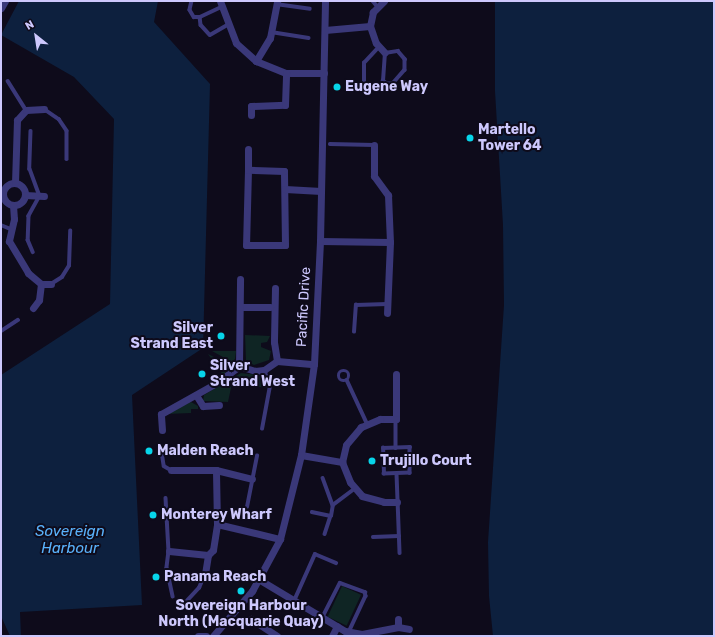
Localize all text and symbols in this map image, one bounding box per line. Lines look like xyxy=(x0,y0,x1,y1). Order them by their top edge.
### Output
north arrow xyxy=(16,16,56,56)
text: N xyxy=(23,18,36,33)
place label: Eugene Way xyxy=(345,79,428,95)
marker: Eugene Way xyxy=(332,82,342,92)
place label: Martello Tower 64 xyxy=(478,122,542,154)
marker: Martello Tower 64 xyxy=(465,133,475,143)
street label: Pacific Drive xyxy=(294,267,314,347)
place label: Silver Strand East xyxy=(130,320,213,352)
marker: Silver Strand East xyxy=(216,331,226,341)
place label: Silver Strand West xyxy=(210,358,295,390)
marker: Silver Strand West xyxy=(197,369,207,379)
place label: Malden Reach xyxy=(157,443,254,459)
marker: Malden Reach xyxy=(144,446,154,456)
place label: Trujillo Court xyxy=(380,453,472,469)
marker: Trujillo Court xyxy=(367,456,377,466)
place label: Monterey Wharf xyxy=(161,507,272,523)
marker: Monterey Wharf xyxy=(148,510,158,520)
water label: Sovereign Harbour xyxy=(35,522,105,557)
place label: Panama Reach xyxy=(164,569,266,585)
marker: Panama Reach xyxy=(151,572,161,582)
marker: Sovereign Harbour North (Macquarie Quay) xyxy=(236,586,246,596)
place label: Sovereign Harbour North (Macquarie Quay) xyxy=(158,598,324,630)

